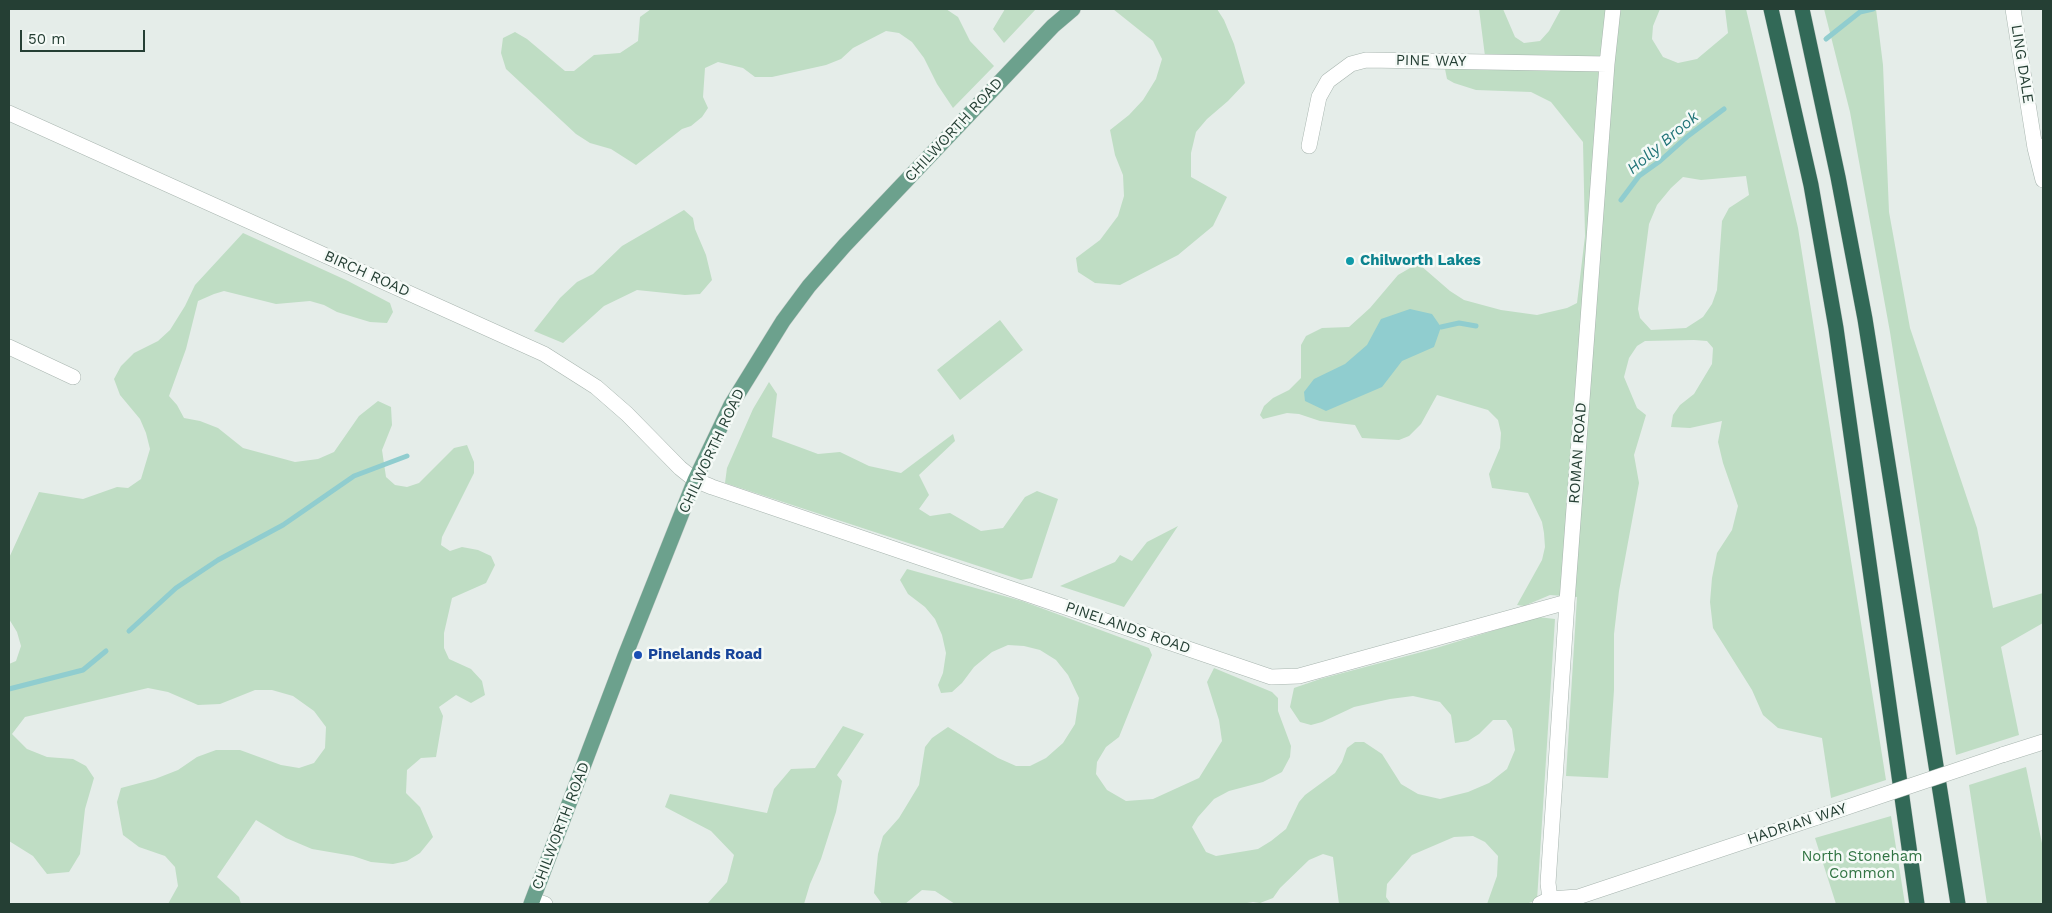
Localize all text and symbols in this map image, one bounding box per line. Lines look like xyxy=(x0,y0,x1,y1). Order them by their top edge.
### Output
scale bar xyxy=(22,20,148,52)
street label: LING DALE xyxy=(2007,23,2037,105)
text: 50 m xyxy=(28,30,65,48)
street label: PINE WAY xyxy=(1396,51,1466,71)
street label: CHILWORTH ROAD xyxy=(901,74,1007,186)
water label: Holly Brook xyxy=(1623,107,1703,179)
street label: BIRCH ROAD xyxy=(321,247,413,301)
place label: Chilworth Lakes xyxy=(1360,252,1481,270)
marker: Chilworth Lakes xyxy=(1344,255,1356,267)
street label: CHILWORTH ROAD xyxy=(675,386,749,516)
street label: ROMAN ROAD xyxy=(1565,402,1591,504)
street label: PINELANDS ROAD xyxy=(1063,598,1193,658)
place label: Pinelands Road xyxy=(648,646,762,664)
marker: Pinelands Road xyxy=(632,649,644,661)
street label: CHILWORTH ROAD xyxy=(528,759,594,893)
street label: HADRIAN WAY xyxy=(1745,799,1849,849)
park label: North Stoneham Common xyxy=(1801,848,1923,883)

